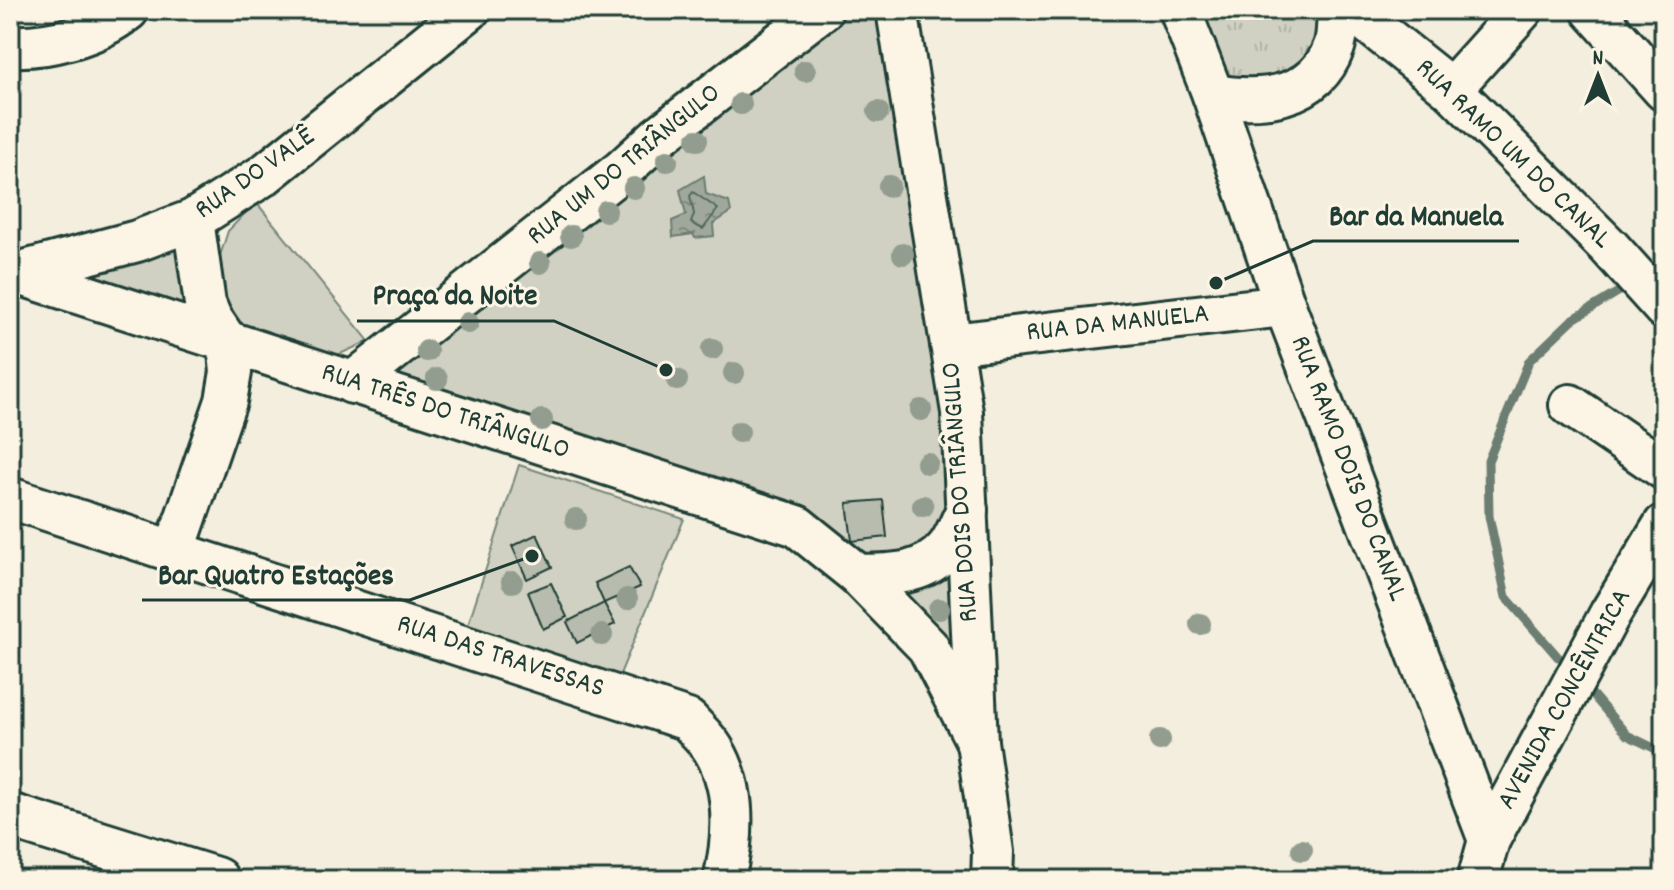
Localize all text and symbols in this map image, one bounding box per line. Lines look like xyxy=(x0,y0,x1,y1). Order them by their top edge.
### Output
north arrow xyxy=(1558,36,1638,116)
street label: RUA RAMO UM DO CANAL xyxy=(1407,53,1617,257)
street label: RUA UM DO TRIÂNGULO xyxy=(520,75,730,257)
street label: RUA DO VALÊ xyxy=(188,119,325,231)
callout: Bar da Manuela xyxy=(1313,187,1519,241)
text: Bar da Manuela xyxy=(1329,198,1504,241)
callout: Praça da Noite xyxy=(357,267,554,321)
text: Praça da Noite xyxy=(373,277,537,320)
street label: RUA DA MANUELA xyxy=(1025,296,1211,354)
street label: RUA RAMO DOIS DO CANAL xyxy=(1278,331,1416,607)
street label: RUA TRÊS DO TRIÂNGULO xyxy=(316,354,574,472)
street label: RUA DOIS DO TRIÂNGULO xyxy=(933,361,991,623)
callout: Bar Quatro Estações xyxy=(142,546,410,600)
text: Bar Quatro Estações xyxy=(158,557,394,600)
street label: AVENIDA CONCÊNTRICA xyxy=(1489,582,1643,818)
street label: RUA DAS TRAVESSAS xyxy=(391,606,609,710)

